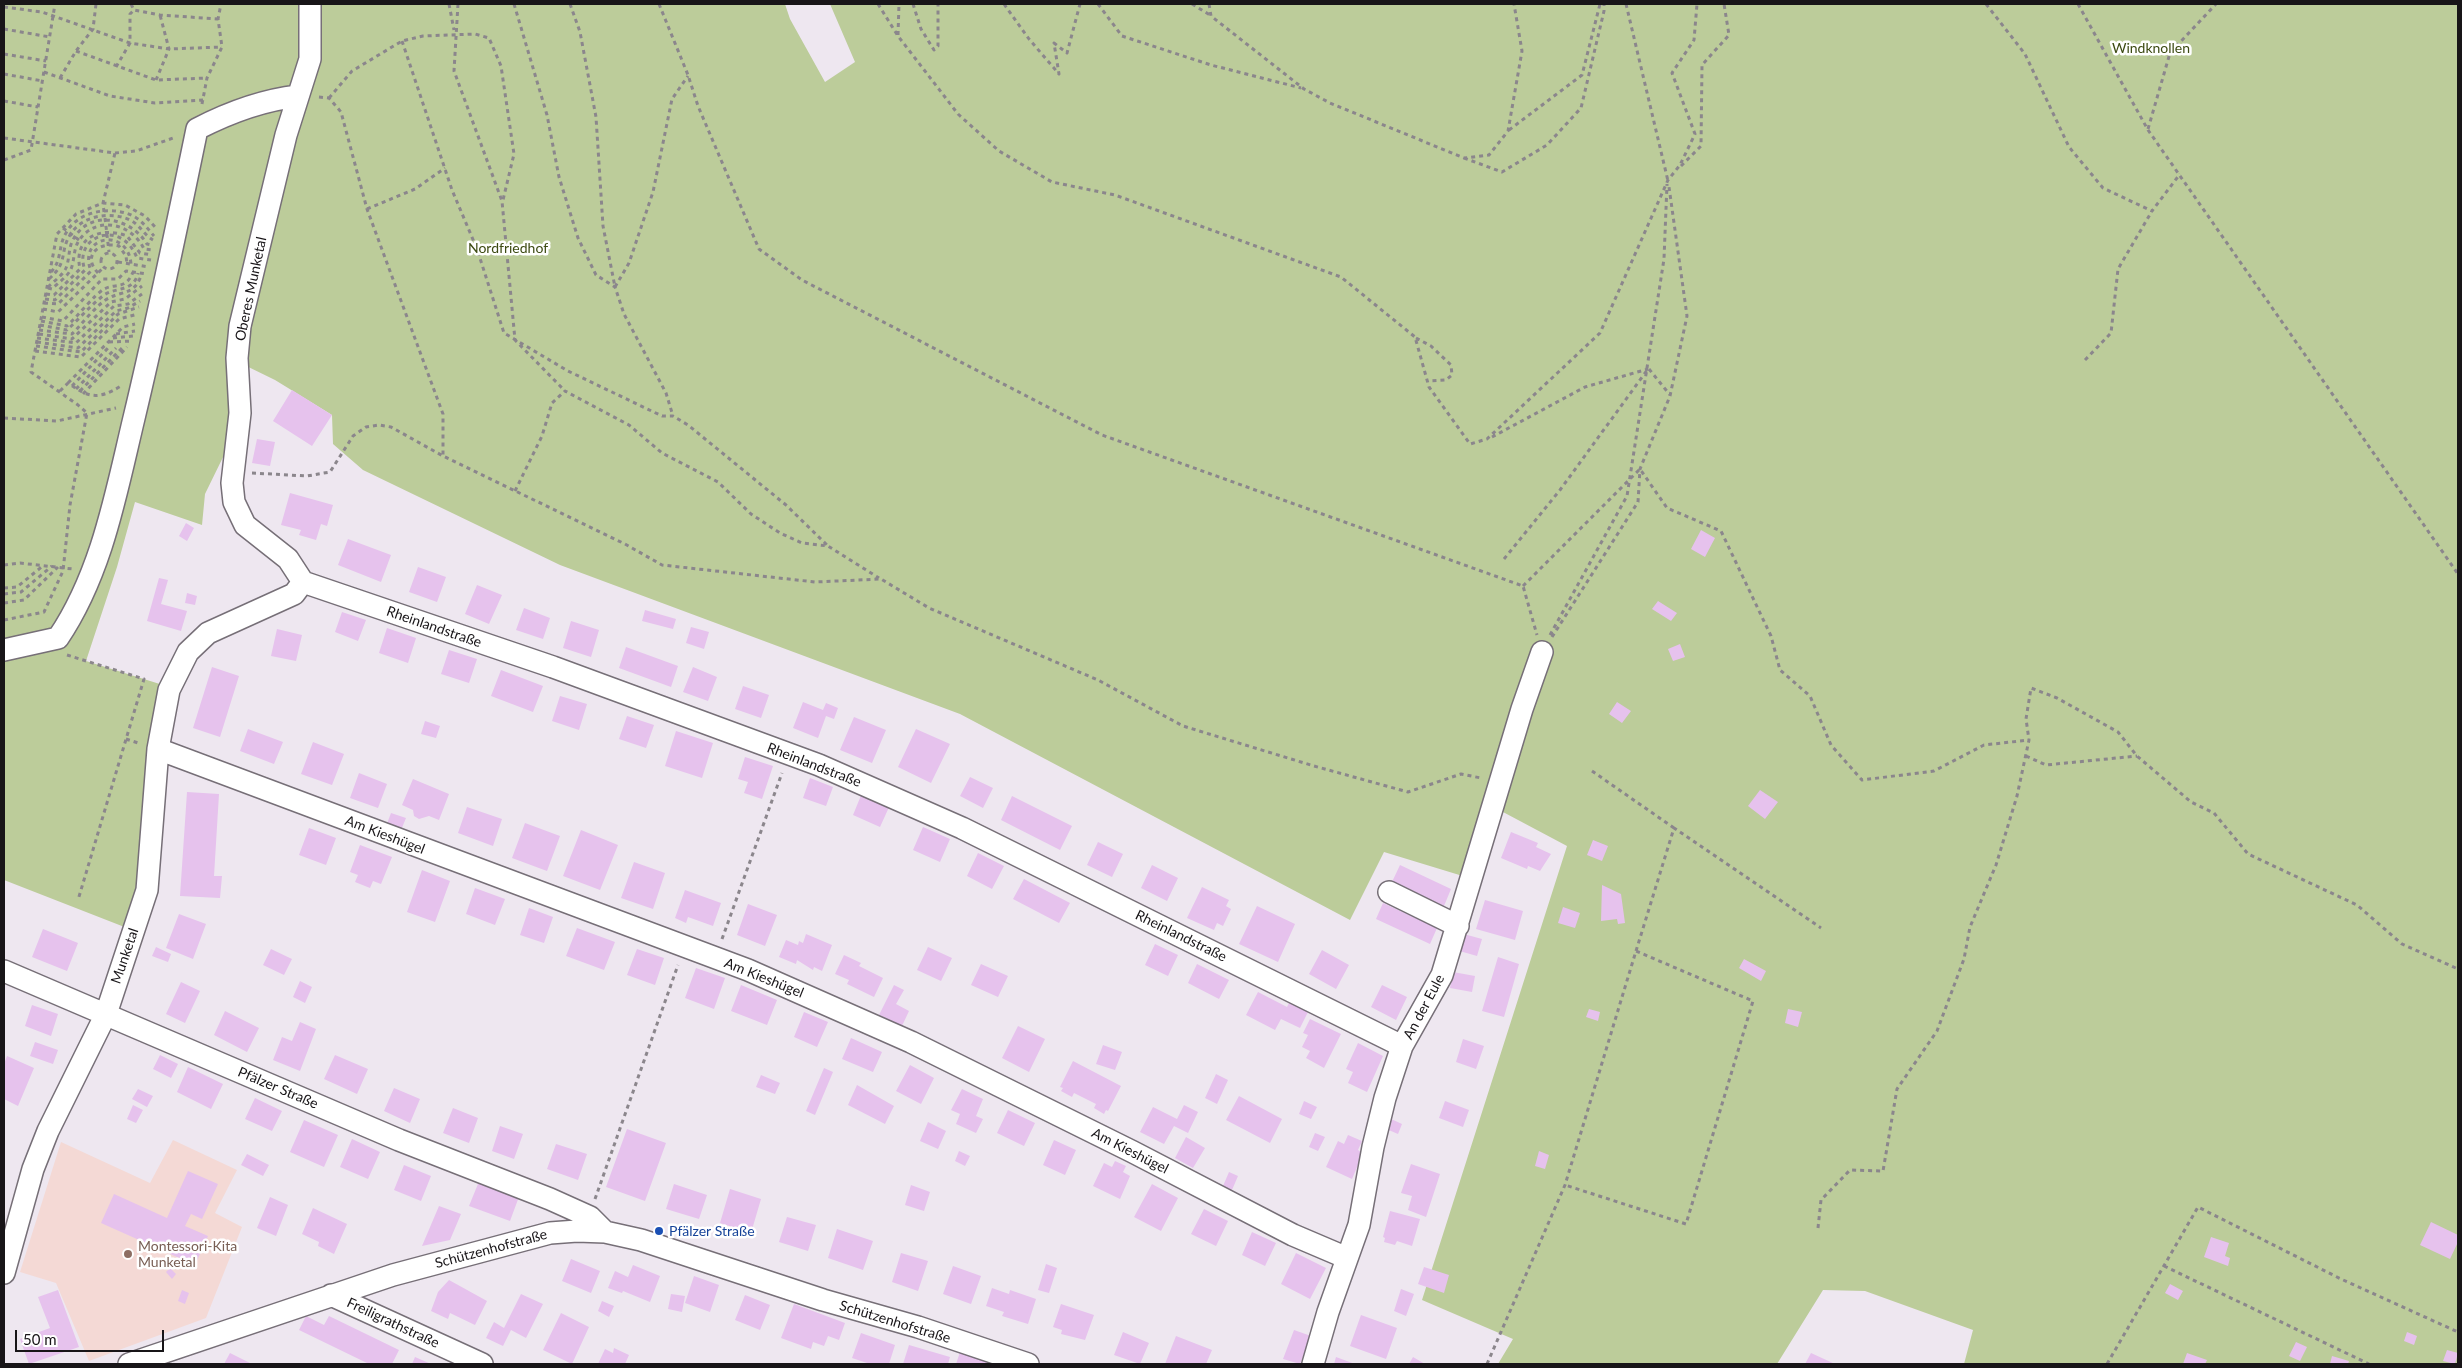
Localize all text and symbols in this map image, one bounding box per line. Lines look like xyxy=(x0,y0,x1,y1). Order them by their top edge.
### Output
park label: Windknollen xyxy=(2112,40,2190,56)
street label: Oberes Munketal xyxy=(232,235,270,343)
park label: Nordfriedhof xyxy=(468,240,548,256)
street label: Rheinlandstraße xyxy=(384,603,484,651)
street label: Rheinlandstraße xyxy=(765,739,863,791)
street label: Am Kieshügel xyxy=(343,812,427,858)
street label: Rheinlandstraße xyxy=(1133,907,1229,965)
street label: Munketal xyxy=(108,926,142,986)
street label: Am Kieshügel xyxy=(722,954,806,1002)
street label: An der Eule xyxy=(1400,972,1448,1042)
street label: Pfälzer Straße xyxy=(235,1064,321,1112)
street label: Am Kieshügel xyxy=(1089,1124,1171,1178)
place label: Pfälzer Straße xyxy=(669,1223,755,1239)
marker: Pfälzer Straße xyxy=(653,1225,665,1237)
street label: Schützenhofstraße xyxy=(433,1226,549,1272)
place label: Montessori-Kita Munketal xyxy=(138,1238,237,1270)
marker: Montessori-Kita Munketal xyxy=(122,1248,134,1260)
street label: Freiligrathstraße xyxy=(344,1294,442,1352)
street label: Schützenhofstraße xyxy=(837,1297,953,1347)
scale bar xyxy=(18,1320,166,1352)
text: 50 m xyxy=(23,1330,57,1348)

